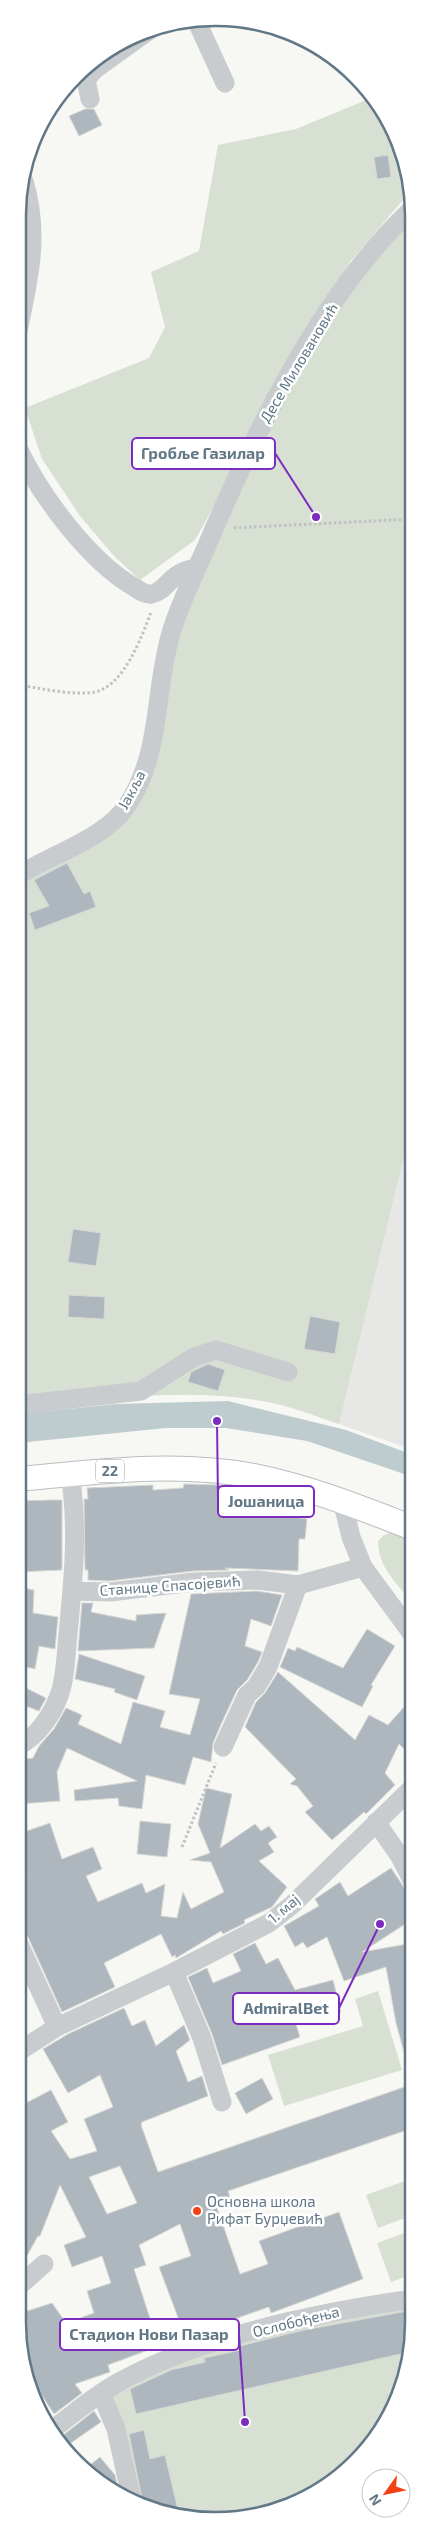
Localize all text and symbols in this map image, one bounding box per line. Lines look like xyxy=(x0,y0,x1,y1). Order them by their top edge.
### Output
street label: Десе Миловановић xyxy=(255,300,341,425)
callout: Гробље Газилар xyxy=(132,438,275,469)
text: Гробље Газилар xyxy=(141,443,265,462)
street label: Јакља xyxy=(113,767,149,812)
road number: 22 xyxy=(96,1460,124,1482)
callout: Јошаница xyxy=(218,1486,314,1517)
text: Јошаница xyxy=(228,1491,304,1510)
street label: Станице Спасојевић xyxy=(99,1571,241,1600)
street label: 1. мај xyxy=(264,1890,304,1927)
callout: AdmiralBet xyxy=(233,1993,339,2024)
text: AdmiralBet xyxy=(243,1998,329,2017)
place label: Основна школа Рифат Бурџевић xyxy=(207,2192,323,2228)
marker: Основна школа Рифат Бурџевић xyxy=(191,2205,203,2217)
street label: Ослобођења xyxy=(251,2302,341,2341)
callout: Стадион Нови Пазар xyxy=(60,2319,239,2350)
text: Стадион Нови Пазар xyxy=(69,2324,229,2343)
north arrow xyxy=(361,2468,411,2518)
text: N xyxy=(365,2491,385,2509)

